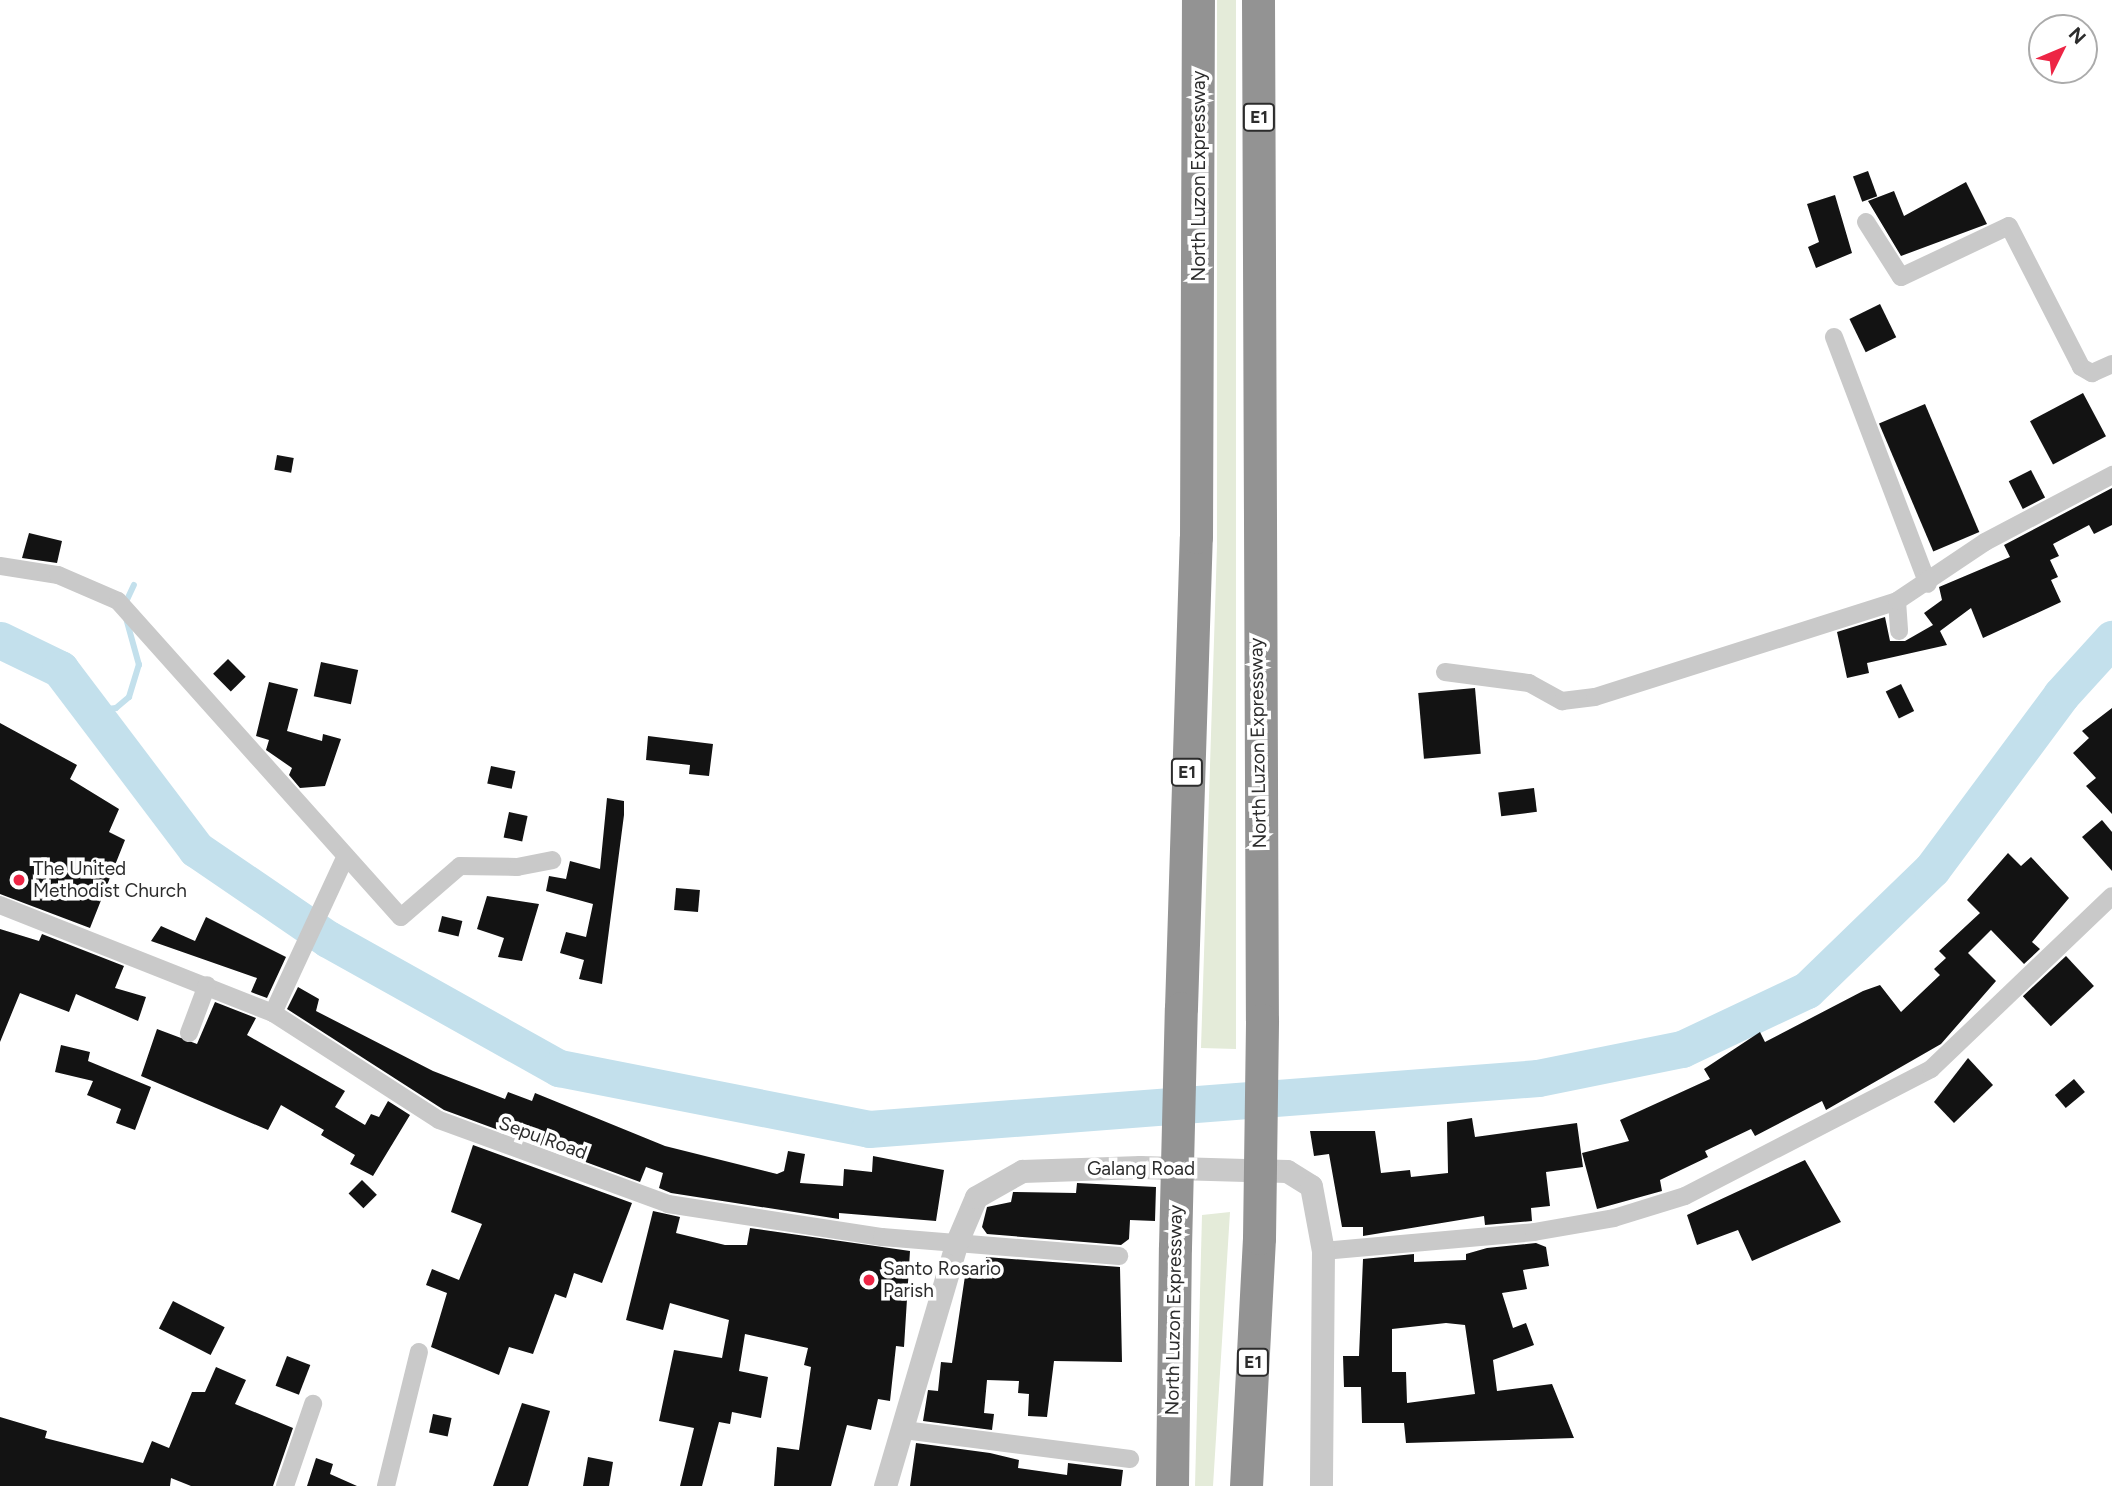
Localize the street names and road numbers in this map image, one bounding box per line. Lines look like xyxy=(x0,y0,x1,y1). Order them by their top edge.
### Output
street label: North Luzon Expressway xyxy=(1188,71,1210,281)
road number: E1 xyxy=(1242,103,1276,132)
street label: North Luzon Expressway xyxy=(1245,637,1271,849)
road number: E1 xyxy=(1170,758,1204,786)
street label: Sepu Road xyxy=(496,1112,590,1164)
street label: Galang Road xyxy=(1087,1158,1195,1180)
street label: North Luzon Expressway xyxy=(1161,1204,1187,1416)
road number: E1 xyxy=(1236,1348,1270,1377)

